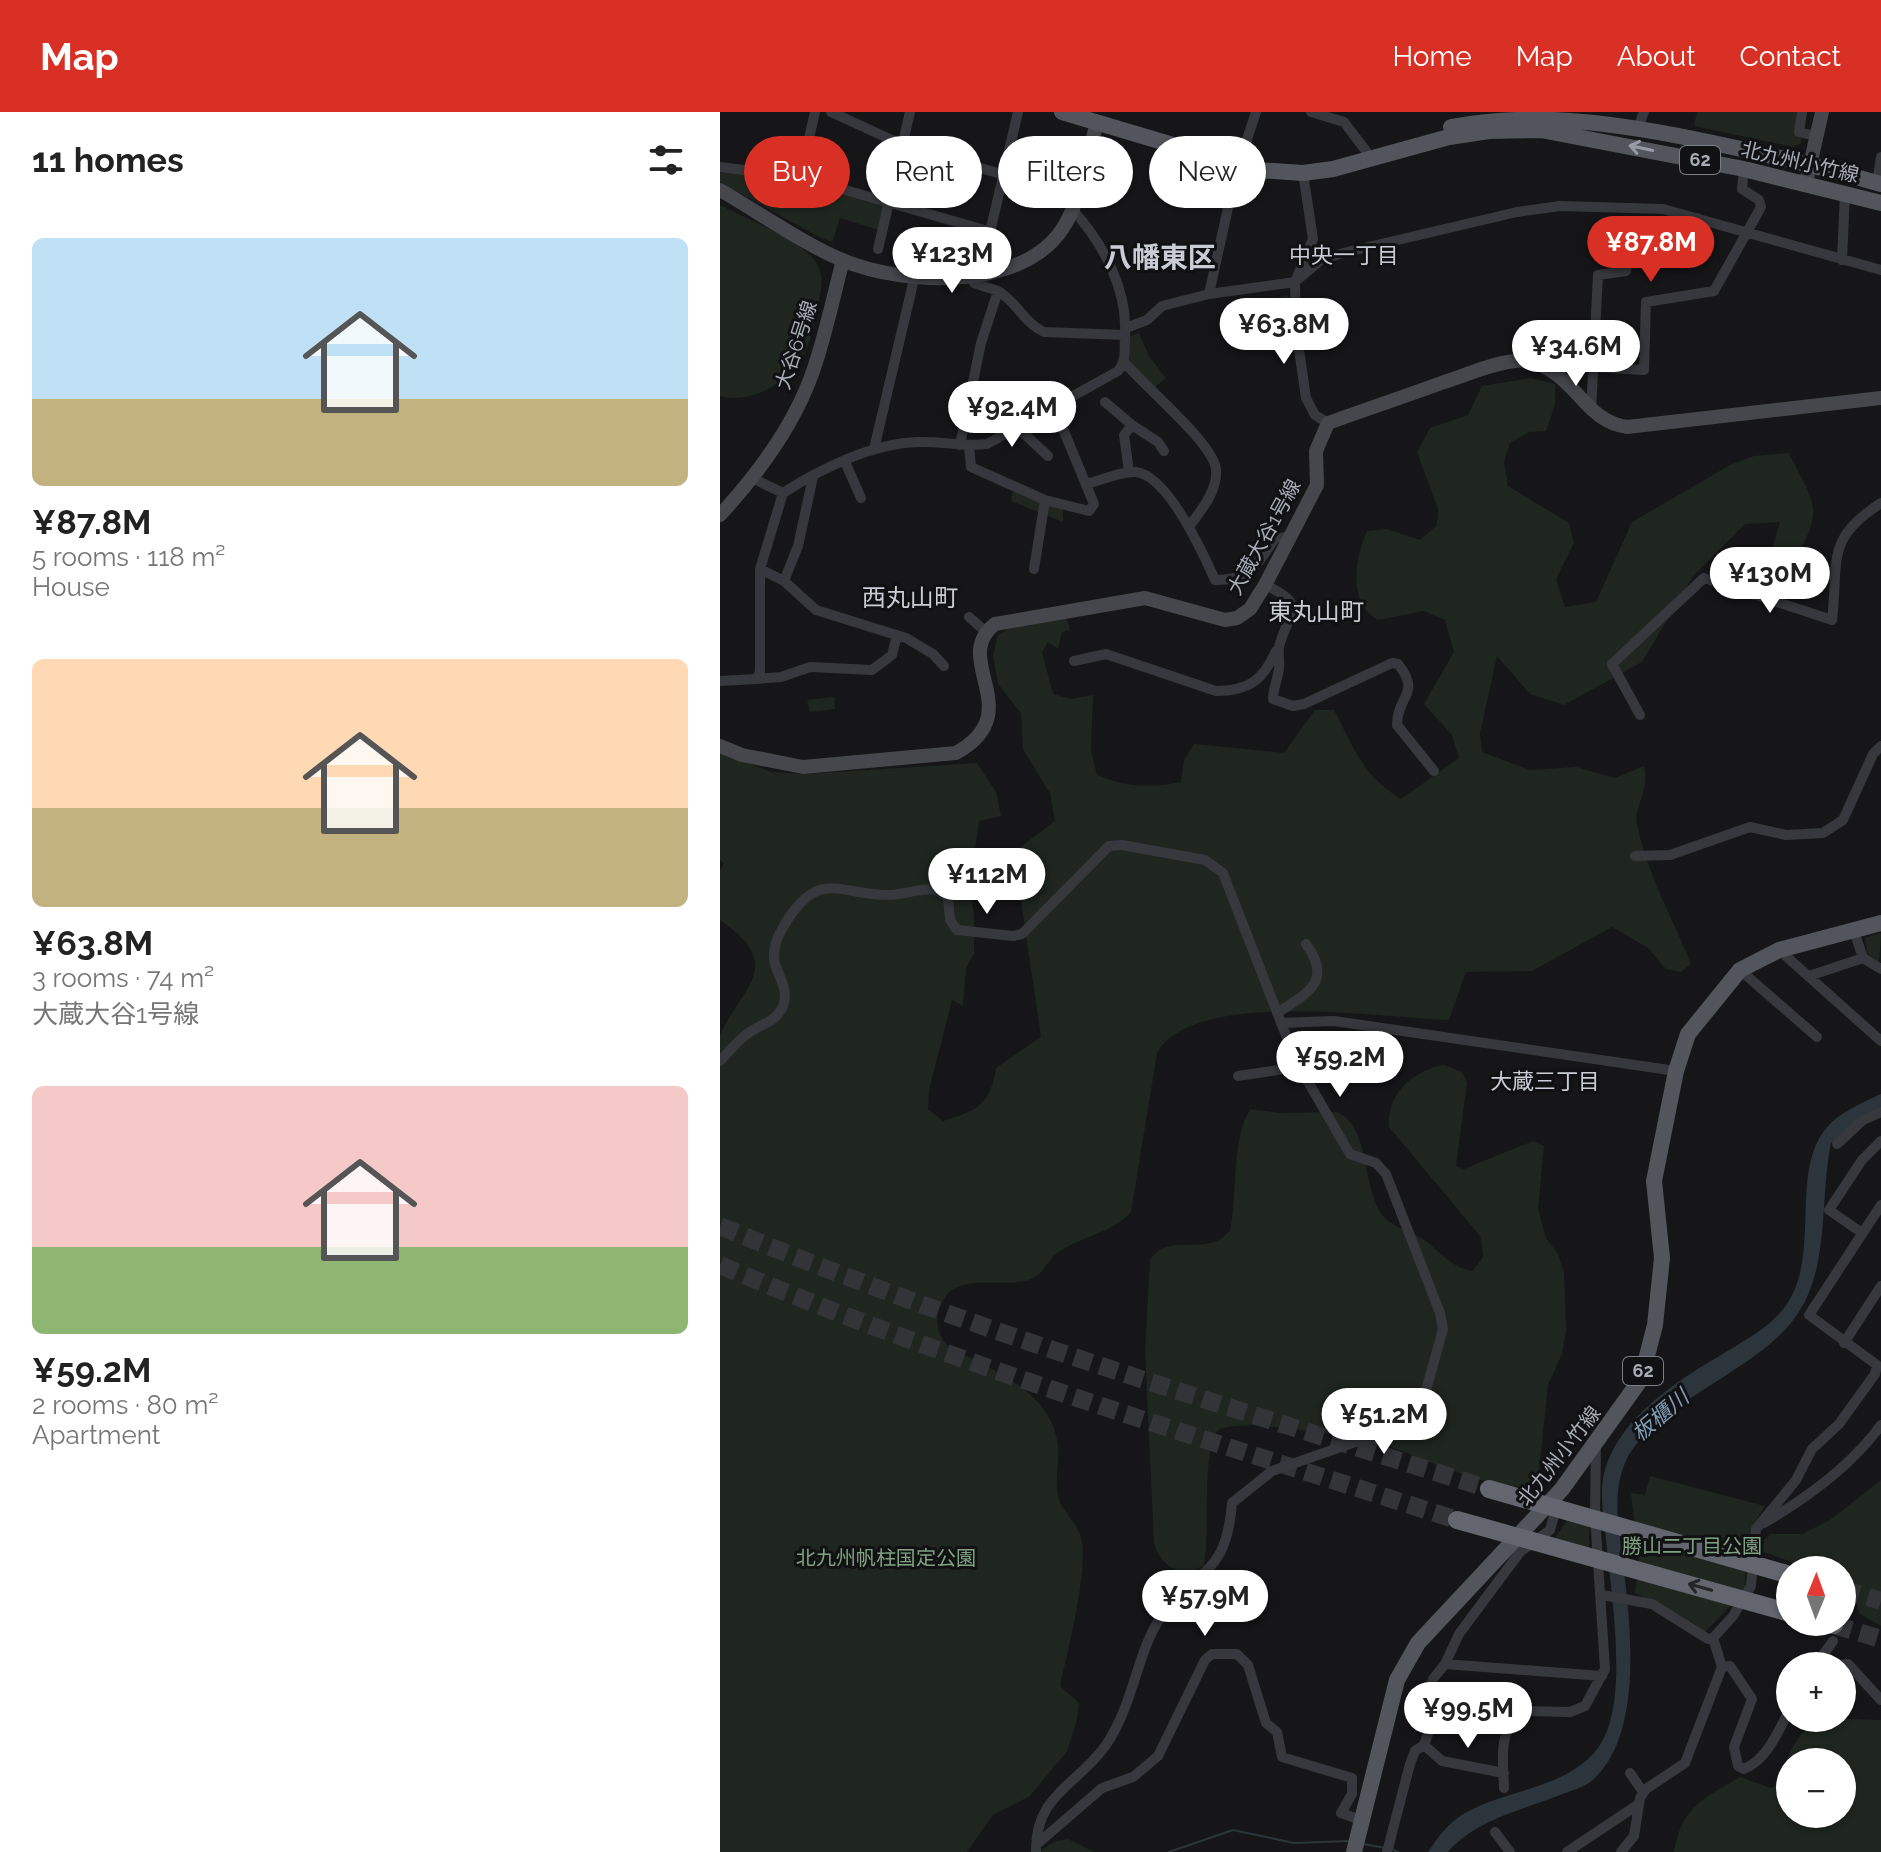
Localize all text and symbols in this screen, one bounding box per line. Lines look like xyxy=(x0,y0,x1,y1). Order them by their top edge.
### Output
text: Map xyxy=(40,34,119,79)
text: Home xyxy=(1392,40,1472,73)
text: Map xyxy=(1516,40,1573,73)
text: About xyxy=(1617,40,1696,73)
text: Contact xyxy=(1740,40,1841,73)
chip: Buy xyxy=(744,136,850,208)
chip: Rent xyxy=(866,136,982,208)
chip: Filters xyxy=(998,136,1133,208)
chip: New xyxy=(1149,136,1266,208)
street label: 北九州小竹線 xyxy=(1739,137,1861,187)
icon: filters xyxy=(644,138,688,182)
text: 11 homes xyxy=(32,140,184,180)
one-way arrow xyxy=(1629,140,1655,155)
road number: 62 xyxy=(1680,146,1720,174)
pin: ¥87.8M xyxy=(1586,216,1716,284)
pin: ¥123M xyxy=(896,227,1008,295)
text: ¥87.8M xyxy=(1605,227,1697,257)
text: ¥123M xyxy=(910,238,994,268)
district label: 八幡東区 xyxy=(1104,241,1216,274)
district label: 中央一丁目 xyxy=(1289,242,1399,268)
icon: home xyxy=(288,290,432,434)
street label: 大谷6号線 xyxy=(770,298,822,392)
pin: ¥63.8M xyxy=(1219,298,1349,366)
text: ¥63.8M xyxy=(1238,309,1330,339)
pin: ¥34.6M xyxy=(1511,320,1641,388)
text: ¥34.6M xyxy=(1530,331,1622,361)
pin: ¥92.4M xyxy=(947,381,1077,449)
text: ¥92.4M xyxy=(966,392,1058,422)
street label: 大蔵大谷1号線 xyxy=(1222,475,1306,599)
text: ¥87.8M xyxy=(32,502,152,542)
text: 5 rooms · 118 m² xyxy=(32,542,225,572)
pin: ¥130M xyxy=(1714,547,1826,615)
text: ¥130M xyxy=(1728,558,1812,588)
text: House xyxy=(32,572,110,602)
district label: 西丸山町 xyxy=(862,583,958,612)
district label: 東丸山町 xyxy=(1268,597,1364,626)
icon: home xyxy=(288,711,432,855)
pin: ¥112M xyxy=(931,848,1043,916)
text: ¥112M xyxy=(946,859,1028,889)
text: ¥63.8M xyxy=(32,923,153,963)
text: 3 rooms · 74 m² xyxy=(32,963,214,993)
text: 大蔵大谷1号線 xyxy=(32,999,199,1029)
pin: ¥59.2M xyxy=(1275,1031,1405,1099)
text: ¥59.2M xyxy=(1294,1042,1386,1072)
district label: 大蔵三丁目 xyxy=(1490,1068,1600,1094)
icon: home xyxy=(288,1138,432,1282)
text: ¥59.2M xyxy=(32,1350,151,1390)
road number: 62 xyxy=(1623,1357,1663,1385)
water label: 板櫃川 xyxy=(1626,1383,1695,1446)
pin: ¥51.2M xyxy=(1319,1388,1449,1456)
text: 2 rooms · 80 m² xyxy=(32,1390,218,1420)
text: ¥51.2M xyxy=(1340,1399,1428,1429)
street label: 北九州小竹線 xyxy=(1513,1401,1605,1511)
text: Apartment xyxy=(32,1420,161,1450)
park label: 勝山二丁目公園 xyxy=(1622,1534,1762,1558)
park label: 北九州帆柱国定公園 xyxy=(796,1546,976,1570)
north arrow xyxy=(1776,1556,1856,1636)
map controls xyxy=(1776,1556,1856,1828)
pin: ¥57.9M xyxy=(1140,1570,1270,1638)
one-way arrow xyxy=(1687,1579,1713,1594)
text: ¥57.9M xyxy=(1160,1581,1250,1611)
button: + xyxy=(1776,1652,1856,1732)
pin: ¥99.5M xyxy=(1403,1682,1533,1750)
text: ¥99.5M xyxy=(1422,1693,1514,1723)
button: − xyxy=(1776,1748,1856,1828)

